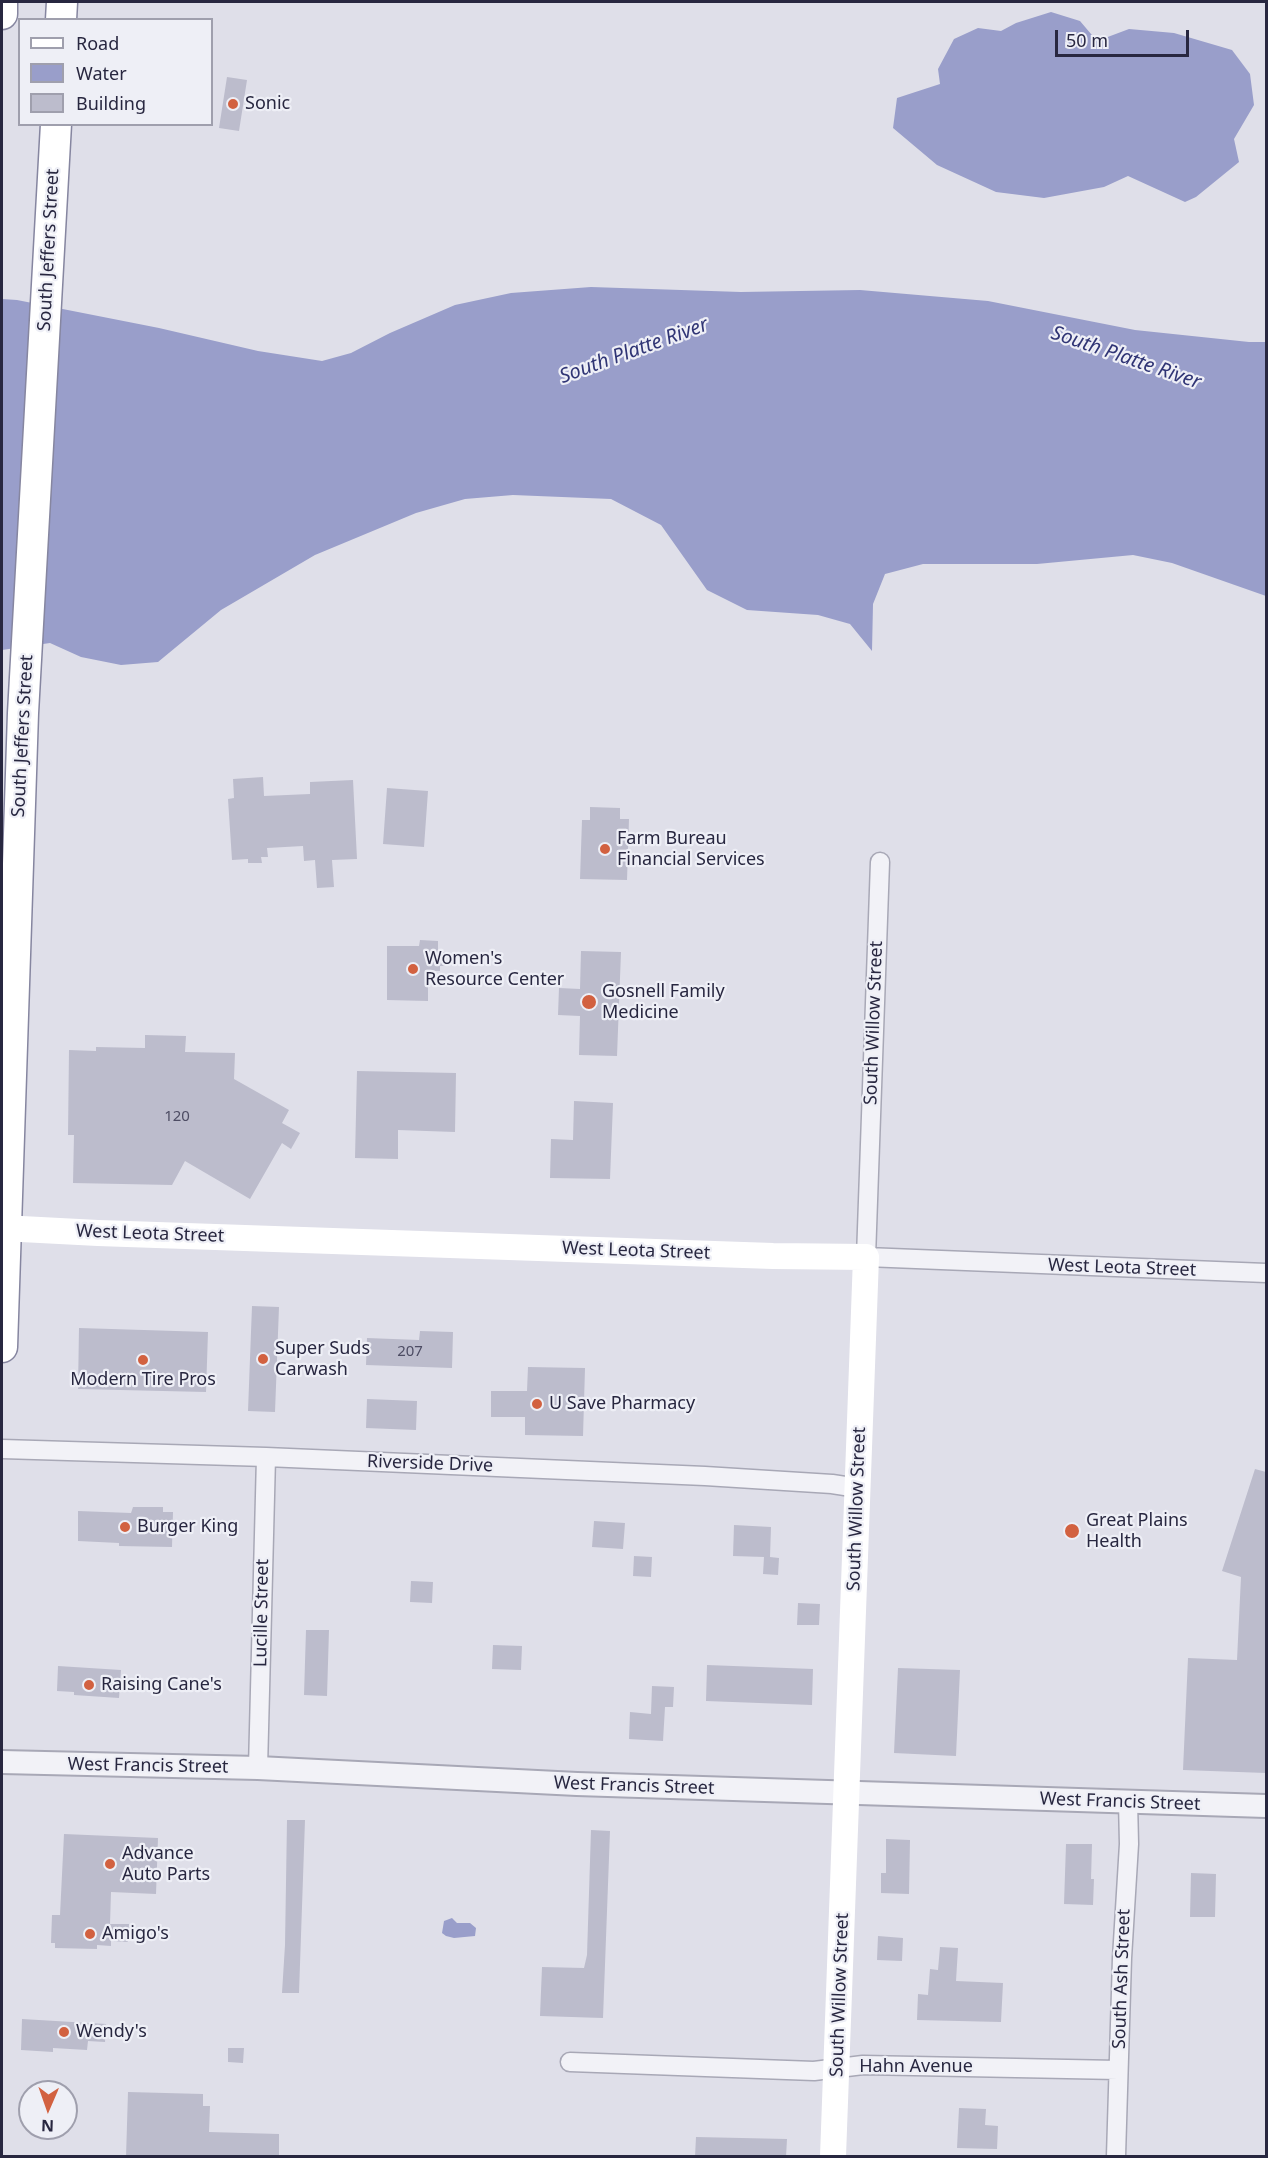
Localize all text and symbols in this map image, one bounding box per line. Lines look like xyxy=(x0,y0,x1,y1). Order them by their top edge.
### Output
legend xyxy=(18,18,213,126)
scale bar xyxy=(1058,18,1192,56)
text: 50 m xyxy=(1066,28,1108,52)
text: Road xyxy=(76,31,119,55)
text: Water xyxy=(76,61,127,85)
text: Building xyxy=(76,91,146,115)
place label: Sonic xyxy=(245,93,290,115)
marker: Sonic xyxy=(226,97,240,111)
street label: South Jeffers Street xyxy=(34,168,64,332)
water label: South Platte River xyxy=(556,313,712,389)
water label: South Platte River xyxy=(1048,321,1204,395)
street label: South Jeffers Street xyxy=(8,654,38,818)
place label: Farm Bureau Financial Services xyxy=(617,828,765,870)
marker: Farm Bureau Financial Services xyxy=(598,842,612,856)
street label: South Willow Street xyxy=(860,940,888,1106)
place label: Women's Resource Center xyxy=(425,948,564,990)
marker: Women's Resource Center xyxy=(406,962,420,976)
place label: Gosnell Family Medicine xyxy=(602,981,725,1024)
marker: Gosnell Family Medicine xyxy=(580,993,598,1011)
house number: 120 xyxy=(164,1108,190,1126)
street label: West Leota Street xyxy=(75,1221,225,1247)
street label: West Leota Street xyxy=(561,1238,711,1264)
street label: West Leota Street xyxy=(1047,1255,1197,1281)
place label: Super Suds Carwash xyxy=(275,1338,370,1380)
house number: 207 xyxy=(397,1343,423,1361)
marker: Super Suds Carwash xyxy=(256,1352,270,1366)
marker: Modern Tire Pros xyxy=(136,1353,150,1367)
place label: Modern Tire Pros xyxy=(70,1369,216,1391)
place label: U Save Pharmacy xyxy=(549,1393,695,1415)
marker: U Save Pharmacy xyxy=(530,1397,544,1411)
street label: South Willow Street xyxy=(843,1426,871,1592)
street label: Riverside Drive xyxy=(367,1451,493,1477)
place label: Great Plains Health xyxy=(1086,1510,1188,1552)
place label: Burger King xyxy=(137,1516,238,1538)
marker: Burger King xyxy=(118,1520,132,1534)
marker: Great Plains Health xyxy=(1063,1522,1081,1540)
street label: Lucille Street xyxy=(250,1559,274,1667)
place label: Raising Cane's xyxy=(101,1674,222,1696)
marker: Raising Cane's xyxy=(82,1678,96,1692)
street label: West Francis Street xyxy=(67,1754,229,1778)
street label: West Francis Street xyxy=(553,1772,715,1800)
street label: West Francis Street xyxy=(1039,1788,1201,1816)
place label: Advance Auto Parts xyxy=(122,1843,210,1886)
marker: Advance Auto Parts xyxy=(103,1857,117,1871)
street label: South Ash Street xyxy=(1109,1908,1135,2050)
street label: South Willow Street xyxy=(826,1912,854,2078)
place label: Amigo's xyxy=(102,1923,169,1945)
marker: Amigo's xyxy=(83,1927,97,1941)
place label: Wendy's xyxy=(76,2021,147,2043)
marker: Wendy's xyxy=(57,2025,71,2039)
street label: Hahn Avenue xyxy=(859,2056,973,2078)
north arrow xyxy=(18,2080,78,2140)
text: N xyxy=(41,2115,54,2137)

